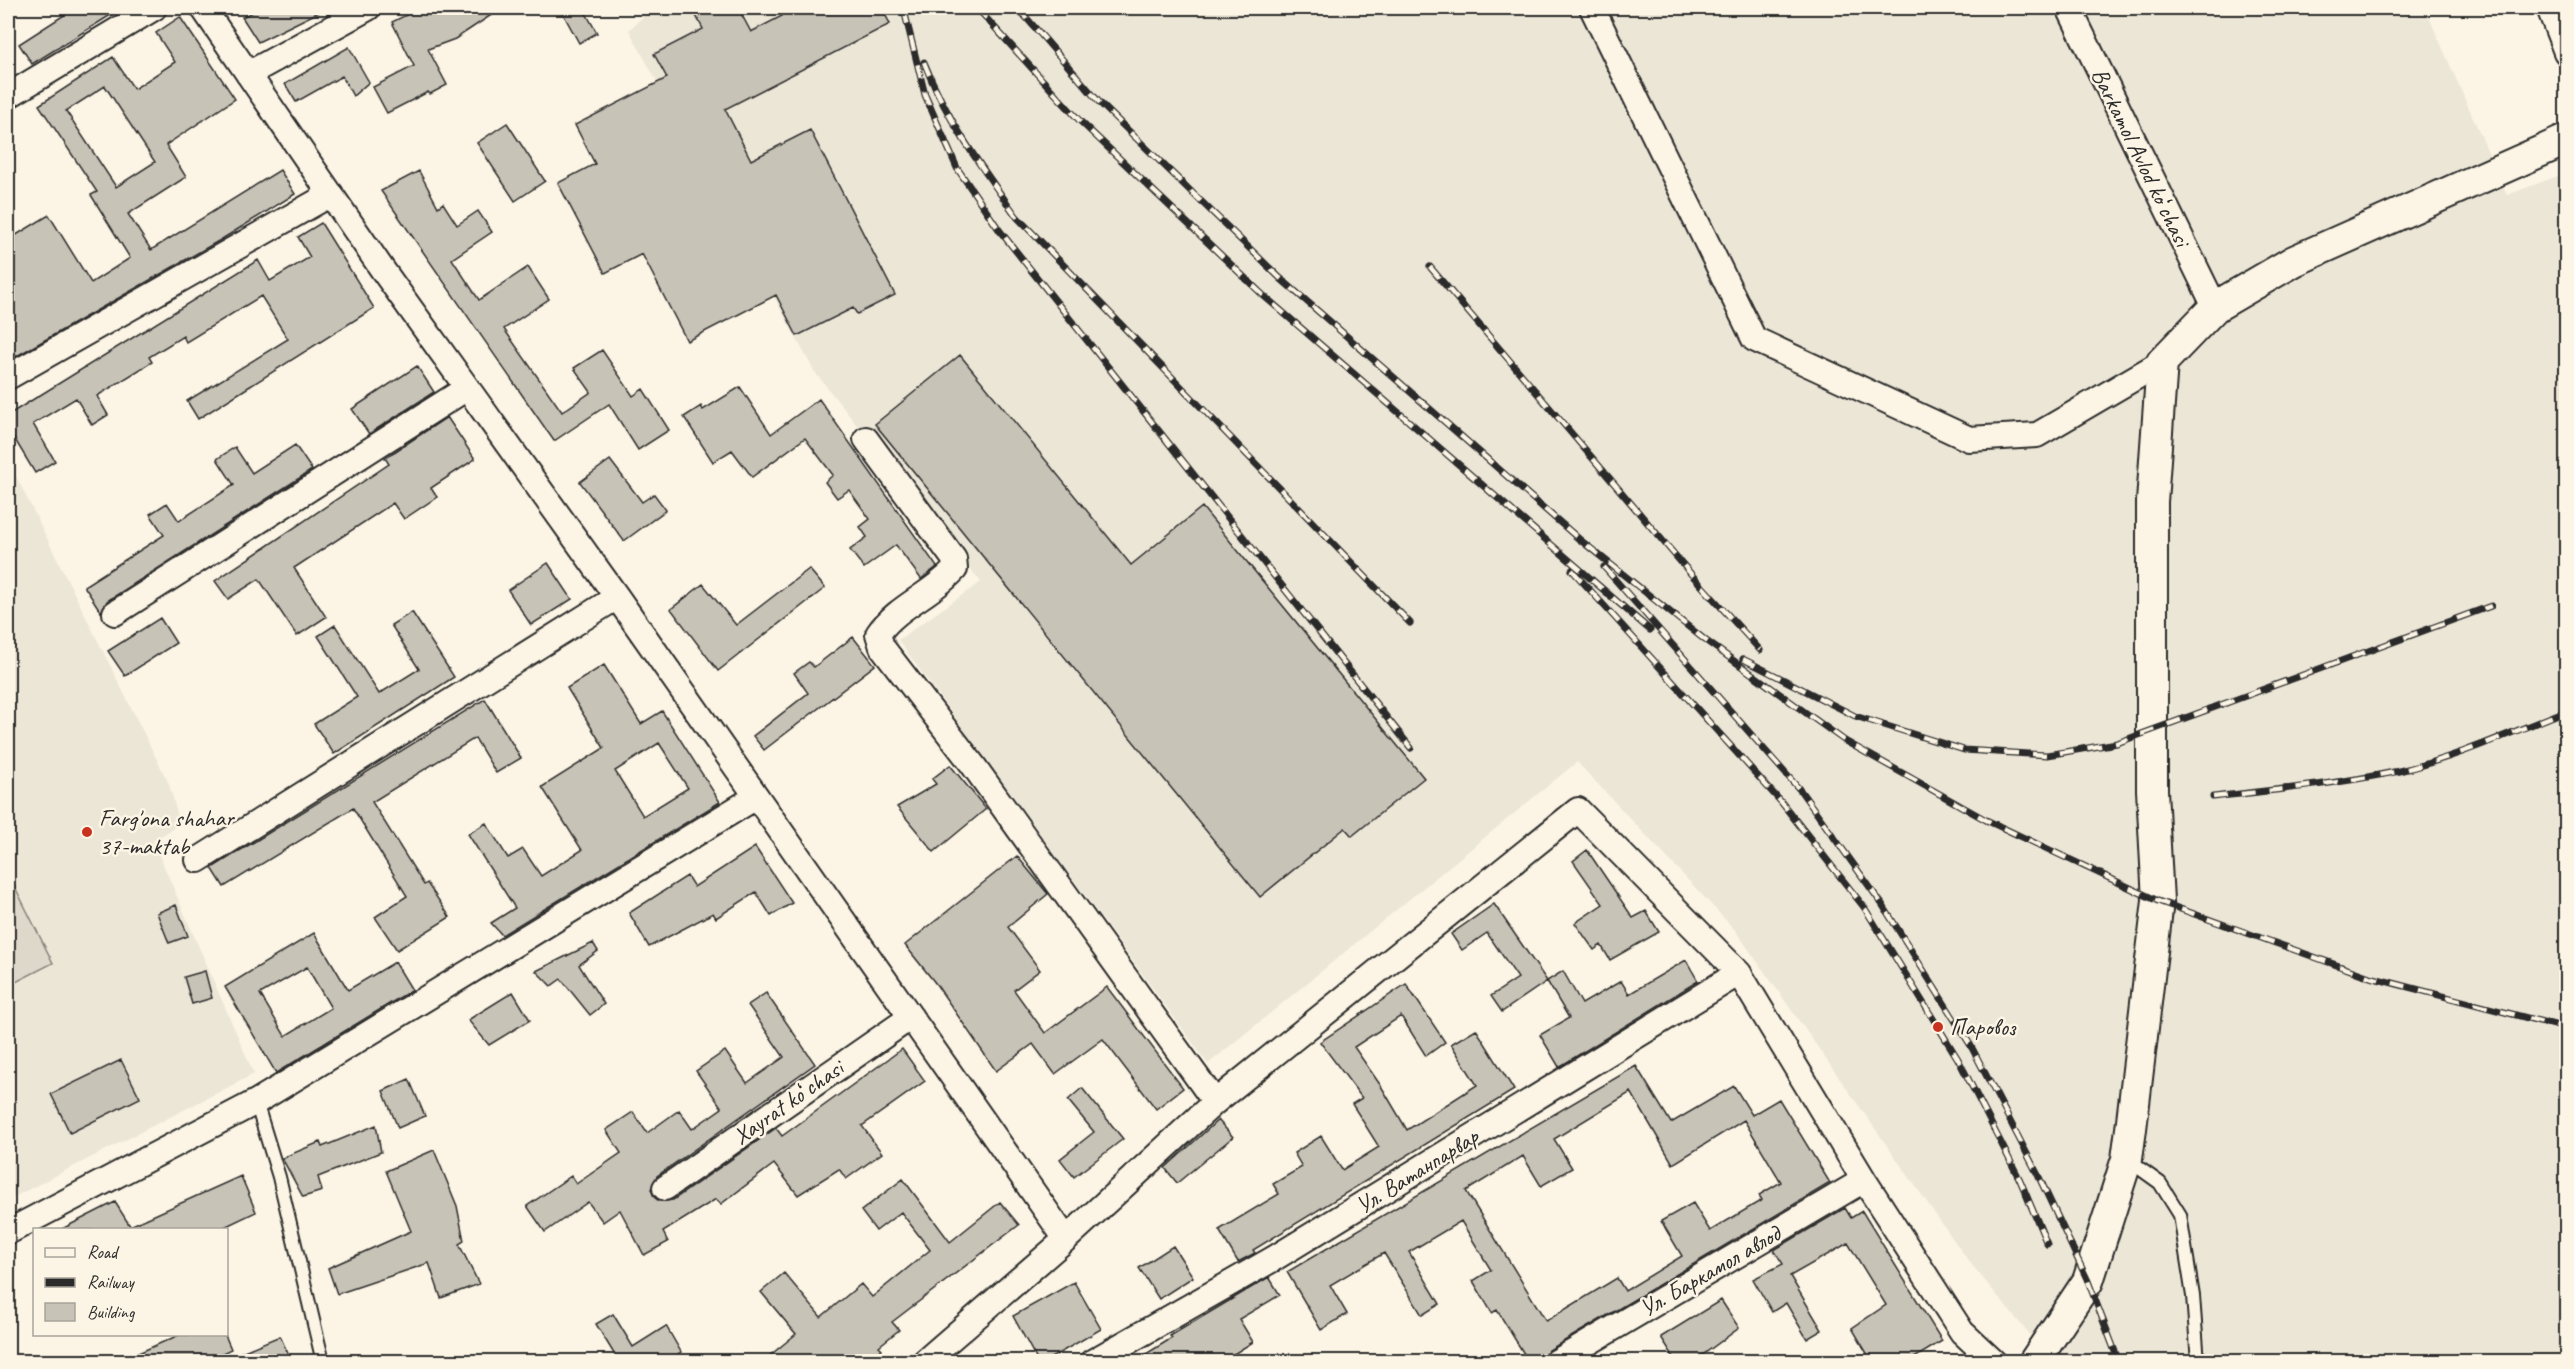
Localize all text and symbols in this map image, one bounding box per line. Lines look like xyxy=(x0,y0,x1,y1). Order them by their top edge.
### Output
street label: Barkamol Аvlod koʻchasi xyxy=(2085,63,2198,253)
place label: Farg'ona shahar 37-maktab xyxy=(99,803,236,861)
marker: Farg'ona shahar 37-maktab xyxy=(80,825,94,839)
place label: Паровоз xyxy=(1950,1012,2017,1042)
marker: Паровоз xyxy=(1931,1020,1945,1034)
street label: Xayrat koʻchasi xyxy=(727,1052,851,1151)
street label: Ул. Ватанпарвар xyxy=(1350,1120,1486,1221)
street label: Ул. Баркамол авлод xyxy=(1634,1217,1788,1323)
legend xyxy=(33,1228,228,1336)
text: Road xyxy=(87,1241,120,1263)
text: Railway xyxy=(87,1271,135,1293)
text: Building xyxy=(87,1301,136,1323)

